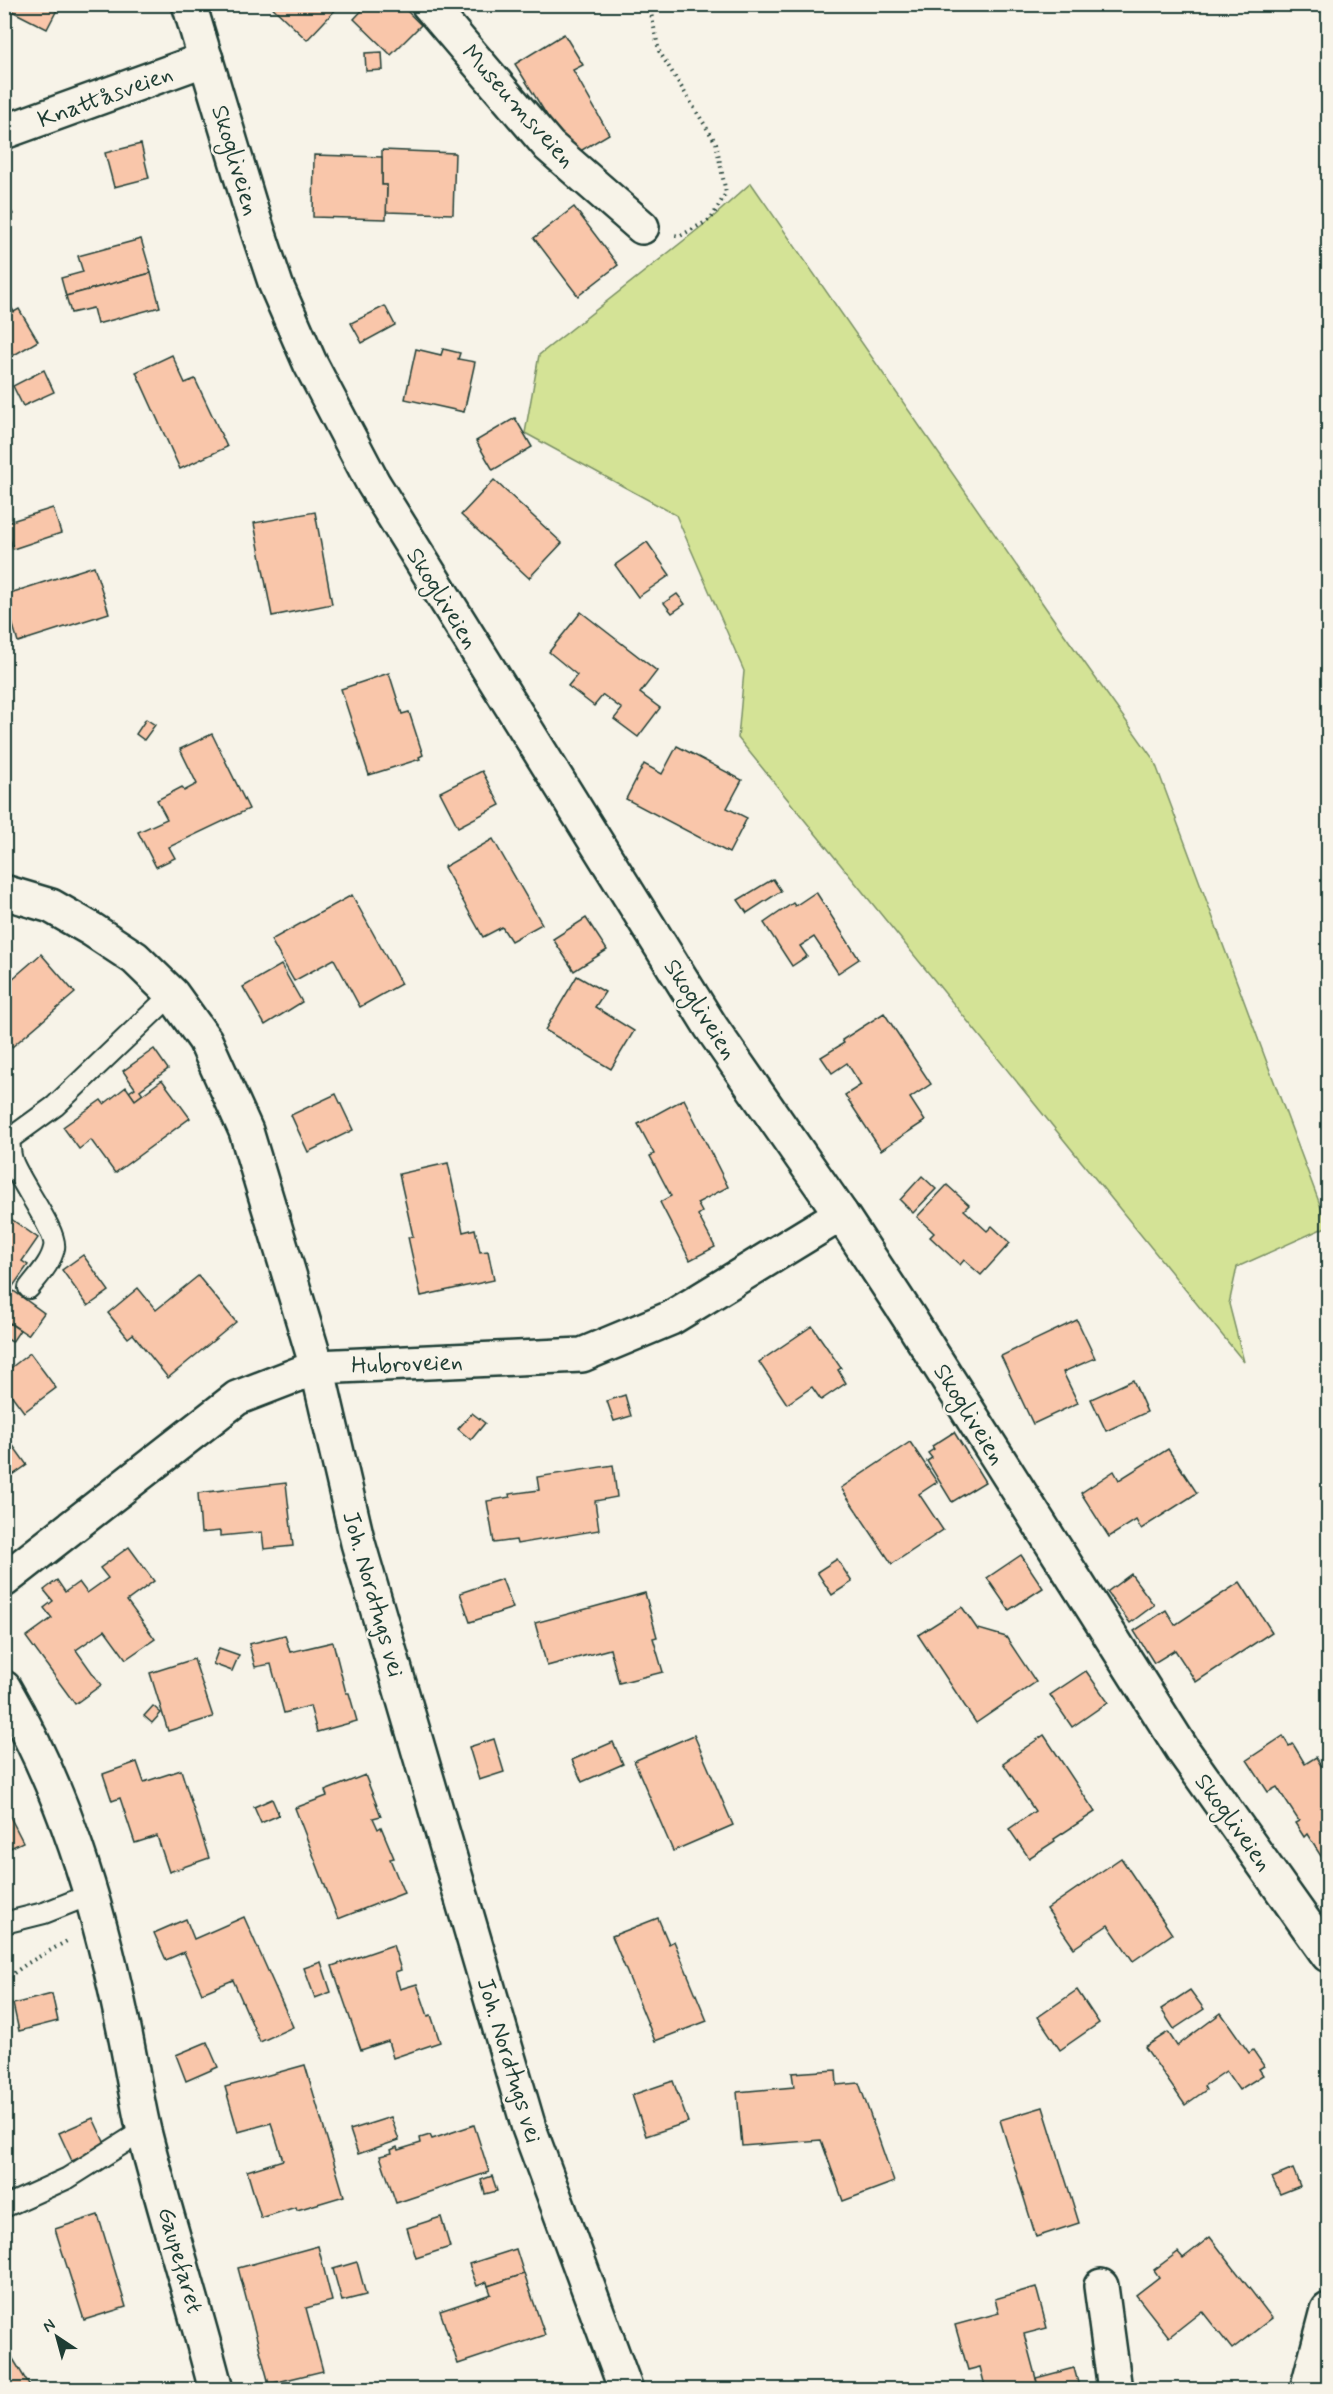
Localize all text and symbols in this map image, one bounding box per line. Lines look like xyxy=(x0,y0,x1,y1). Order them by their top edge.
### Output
street label: Museumsveien xyxy=(454,39,582,175)
street label: Knattåsveien xyxy=(34,59,177,136)
street label: Skogliveien xyxy=(201,101,266,220)
street label: Skogliveien xyxy=(397,542,485,656)
street label: Skogliveien xyxy=(654,954,744,1067)
street label: Hubroveien xyxy=(351,1347,464,1382)
street label: Skogliveien xyxy=(924,1358,1012,1472)
street label: Joh. Nordtugs vei xyxy=(334,1508,411,1681)
street label: Skogliveien xyxy=(1185,1768,1279,1879)
street label: Joh. Nordtugs vei xyxy=(469,1974,548,2147)
street label: Gaupefaret xyxy=(150,2204,210,2317)
north arrow xyxy=(27,2307,87,2367)
text: N xyxy=(39,2314,60,2338)

